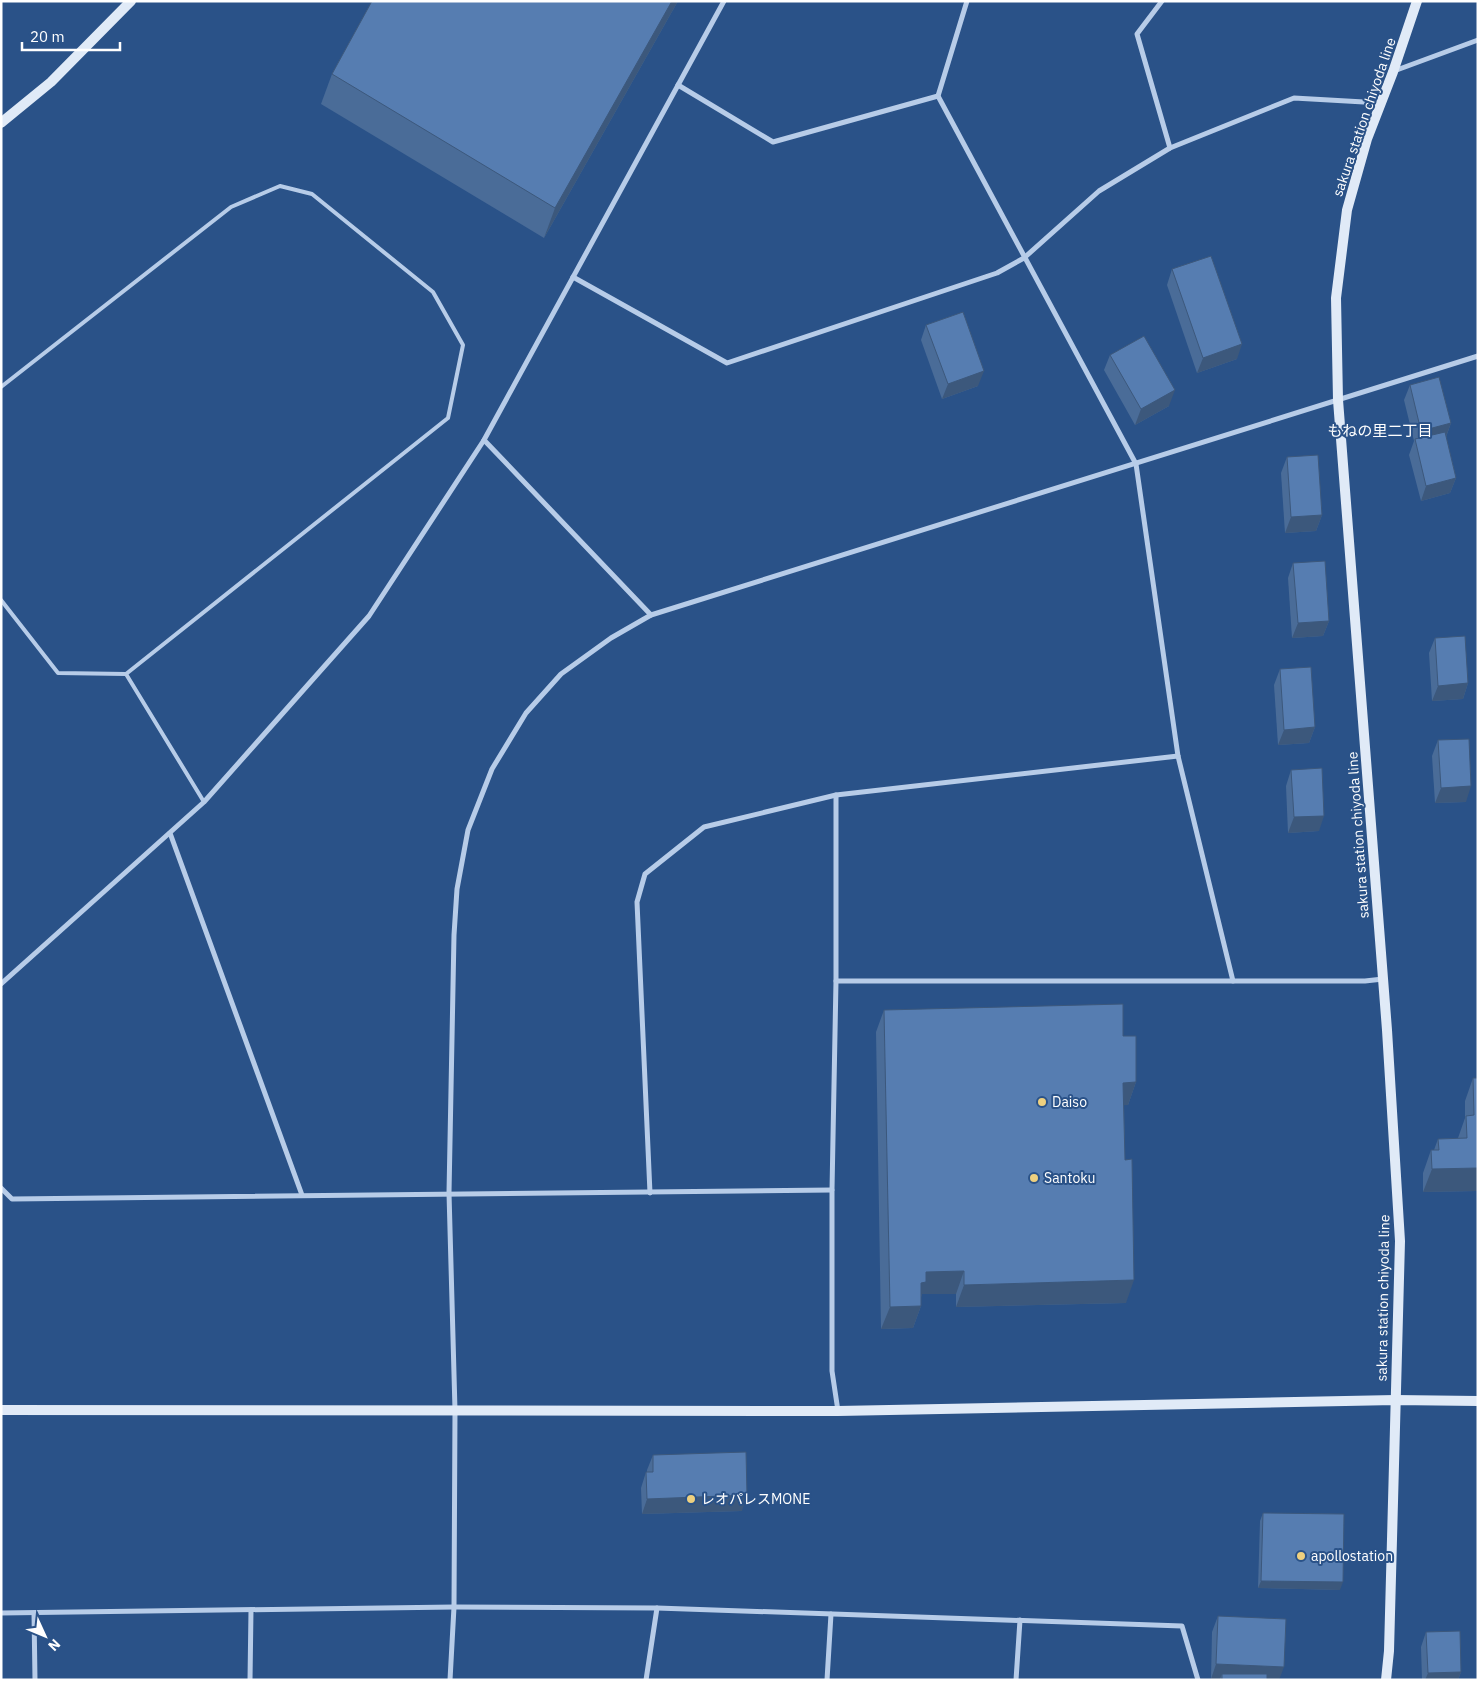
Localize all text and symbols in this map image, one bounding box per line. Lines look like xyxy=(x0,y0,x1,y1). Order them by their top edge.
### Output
scale bar xyxy=(22,20,120,52)
text: 20 m xyxy=(30,27,65,46)
street label: sakura station chiyoda line xyxy=(1328,35,1400,199)
district label: もねの里二丁目 xyxy=(1327,421,1433,440)
street label: sakura station chiyoda line xyxy=(1343,751,1373,919)
place label: Daiso xyxy=(1052,1093,1087,1111)
marker: Daiso xyxy=(1036,1096,1048,1108)
place label: Santoku xyxy=(1044,1169,1095,1187)
marker: Santoku xyxy=(1028,1172,1040,1184)
street label: sakura station chiyoda line xyxy=(1373,1214,1393,1382)
place label: レオパレスMONE xyxy=(701,1490,810,1508)
marker: レオパレスMONE xyxy=(685,1493,697,1505)
place label: apollostation xyxy=(1311,1547,1393,1565)
marker: apollostation xyxy=(1295,1550,1307,1562)
north arrow xyxy=(20,1611,70,1661)
text: N xyxy=(44,1635,64,1655)

